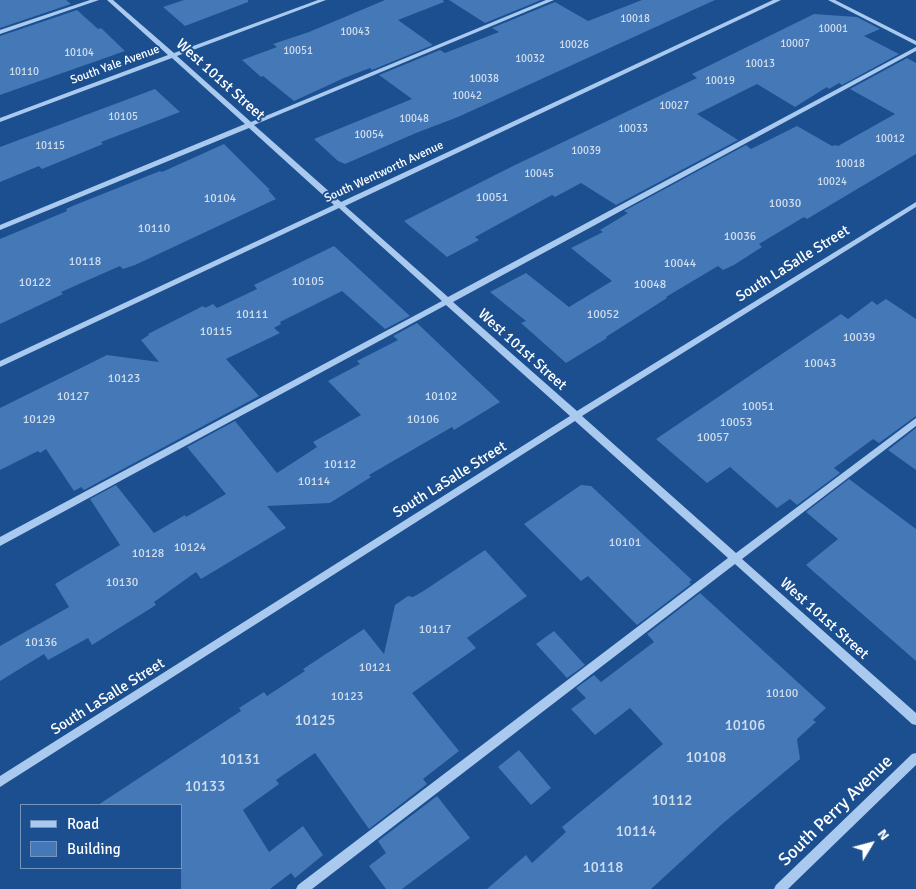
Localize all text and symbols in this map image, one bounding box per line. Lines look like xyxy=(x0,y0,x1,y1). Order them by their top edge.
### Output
house number: 10018 xyxy=(620,12,650,26)
house number: 10001 xyxy=(818,22,848,36)
house number: 10043 xyxy=(340,25,370,39)
street label: West 101st Street xyxy=(172,35,268,125)
house number: 10007 xyxy=(780,37,810,51)
house number: 10026 xyxy=(559,38,589,52)
street label: South Yale Avenue xyxy=(68,42,162,88)
house number: 10051 xyxy=(283,44,313,58)
house number: 10104 xyxy=(64,46,94,60)
house number: 10032 xyxy=(515,52,545,66)
house number: 10013 xyxy=(745,57,775,71)
house number: 10110 xyxy=(9,65,39,79)
house number: 10038 xyxy=(469,72,499,86)
house number: 10019 xyxy=(705,74,735,88)
house number: 10042 xyxy=(452,89,482,103)
house number: 10027 xyxy=(659,99,689,113)
house number: 10105 xyxy=(108,110,138,124)
house number: 10048 xyxy=(399,112,429,126)
house number: 10033 xyxy=(618,122,648,136)
house number: 10054 xyxy=(354,128,384,142)
house number: 10012 xyxy=(875,132,905,146)
street label: South Wentworth Avenue xyxy=(322,138,446,206)
house number: 10115 xyxy=(35,139,65,153)
house number: 10039 xyxy=(571,144,601,158)
house number: 10018 xyxy=(835,157,865,171)
house number: 10045 xyxy=(524,167,554,181)
house number: 10024 xyxy=(817,175,847,189)
house number: 10051 xyxy=(476,191,508,205)
house number: 10104 xyxy=(204,192,236,206)
house number: 10030 xyxy=(769,197,801,211)
house number: 10110 xyxy=(138,222,170,236)
street label: South LaSalle Street xyxy=(733,222,853,306)
house number: 10036 xyxy=(724,230,756,244)
house number: 10118 xyxy=(69,255,101,269)
house number: 10044 xyxy=(664,257,696,271)
house number: 10105 xyxy=(292,275,324,289)
house number: 10122 xyxy=(19,276,51,290)
house number: 10048 xyxy=(634,278,666,292)
street label: West 101st Street xyxy=(474,305,570,395)
house number: 10111 xyxy=(236,308,268,322)
house number: 10052 xyxy=(587,308,619,322)
house number: 10115 xyxy=(200,325,232,339)
house number: 10039 xyxy=(843,331,875,345)
house number: 10043 xyxy=(804,357,836,371)
house number: 10123 xyxy=(108,372,140,386)
house number: 10127 xyxy=(57,390,89,404)
house number: 10102 xyxy=(425,390,457,404)
house number: 10051 xyxy=(742,400,774,414)
house number: 10129 xyxy=(23,413,55,427)
house number: 10106 xyxy=(407,413,439,427)
house number: 10053 xyxy=(720,416,752,430)
house number: 10057 xyxy=(697,431,729,445)
street label: South LaSalle Street xyxy=(390,438,510,522)
house number: 10112 xyxy=(324,458,356,472)
house number: 10114 xyxy=(298,475,330,489)
house number: 10101 xyxy=(609,536,641,550)
house number: 10124 xyxy=(174,541,206,555)
house number: 10128 xyxy=(132,547,164,561)
street label: West 101st Street xyxy=(776,574,872,664)
house number: 10130 xyxy=(106,576,138,590)
house number: 10117 xyxy=(419,623,451,637)
house number: 10136 xyxy=(25,636,57,650)
street label: South LaSalle Street xyxy=(48,655,168,739)
house number: 10121 xyxy=(359,661,391,675)
house number: 10100 xyxy=(766,687,798,701)
house number: 10123 xyxy=(331,690,363,704)
house number: 10125 xyxy=(295,712,335,730)
house number: 10106 xyxy=(725,717,765,735)
house number: 10108 xyxy=(686,749,726,767)
house number: 10131 xyxy=(220,751,260,769)
street label: South Perry Avenue xyxy=(774,751,898,871)
house number: 10133 xyxy=(185,778,225,796)
house number: 10112 xyxy=(652,792,692,810)
legend xyxy=(20,804,182,869)
text: Road xyxy=(67,815,99,833)
north arrow xyxy=(846,819,896,869)
house number: 10114 xyxy=(616,823,656,841)
text: N xyxy=(874,826,893,844)
text: Building xyxy=(67,840,121,858)
house number: 10118 xyxy=(583,859,623,877)

